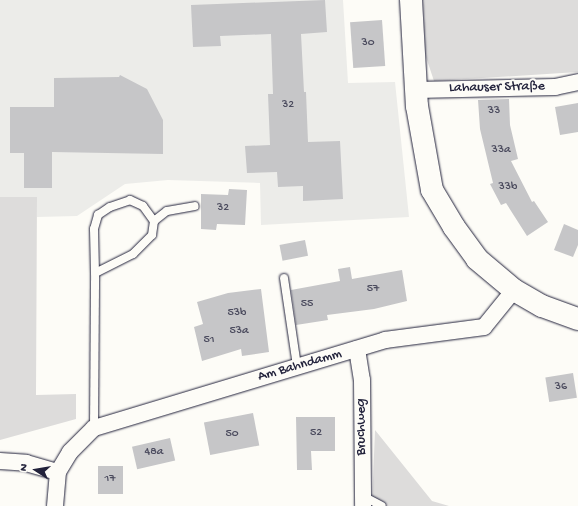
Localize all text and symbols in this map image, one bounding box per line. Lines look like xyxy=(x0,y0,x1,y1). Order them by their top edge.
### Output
house number: 30 xyxy=(361,37,375,51)
street label: Lahauser Straße xyxy=(449,79,545,97)
house number: 32 xyxy=(282,99,294,113)
house number: 33 xyxy=(488,105,500,119)
house number: 33a xyxy=(491,144,511,158)
house number: 33b xyxy=(499,181,517,195)
house number: 32 xyxy=(217,202,229,216)
house number: 57 xyxy=(367,283,379,297)
house number: 55 xyxy=(301,298,313,312)
house number: 53b xyxy=(228,307,246,321)
house number: 53a xyxy=(229,325,249,339)
house number: 51 xyxy=(203,334,215,348)
street label: Am Bahndamm xyxy=(256,346,344,386)
house number: 36 xyxy=(555,381,567,395)
street label: Bruchweg xyxy=(354,399,370,455)
house number: 52 xyxy=(310,427,322,441)
house number: 50 xyxy=(225,428,239,442)
house number: 48a xyxy=(145,446,163,460)
north arrow xyxy=(16,450,56,490)
text: N xyxy=(18,463,31,472)
house number: 17 xyxy=(104,473,116,487)

